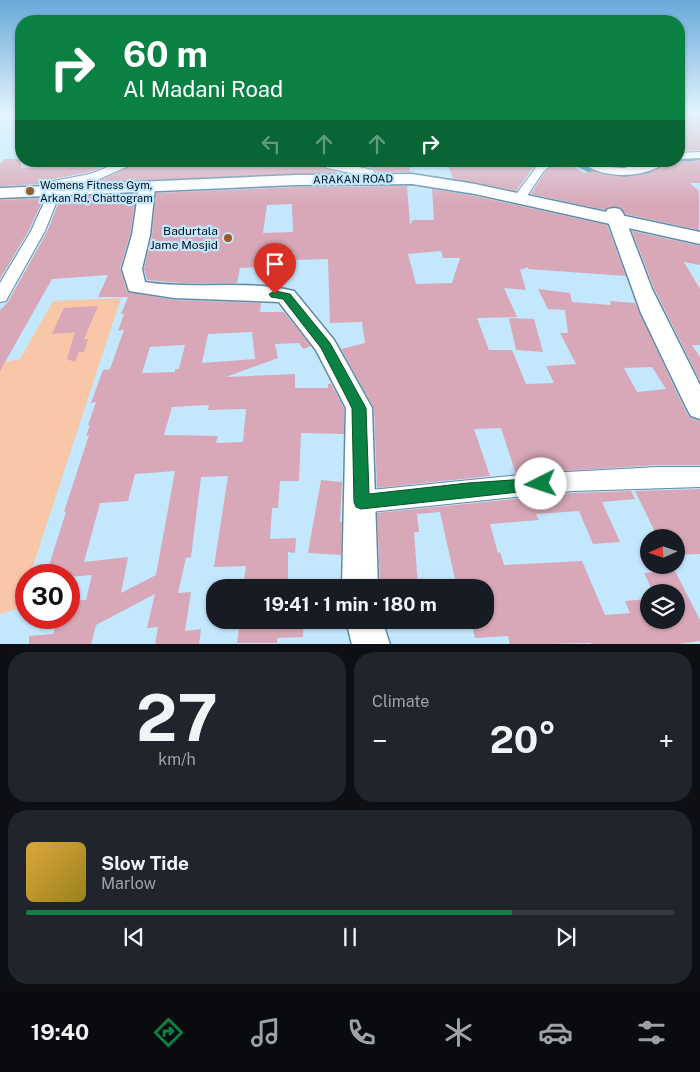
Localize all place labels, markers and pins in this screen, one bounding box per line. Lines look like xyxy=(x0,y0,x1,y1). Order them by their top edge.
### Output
place label: Womens Fitness Gym, Arkan Rd, Chattogram xyxy=(40,179,153,204)
marker: Womens Fitness Gym, Arkan Rd, Chattogram xyxy=(24,185,36,197)
place label: Badurtala Jame Mosjid xyxy=(150,224,218,252)
marker: Badurtala Jame Mosjid xyxy=(222,232,234,244)
pin xyxy=(254,243,296,294)

